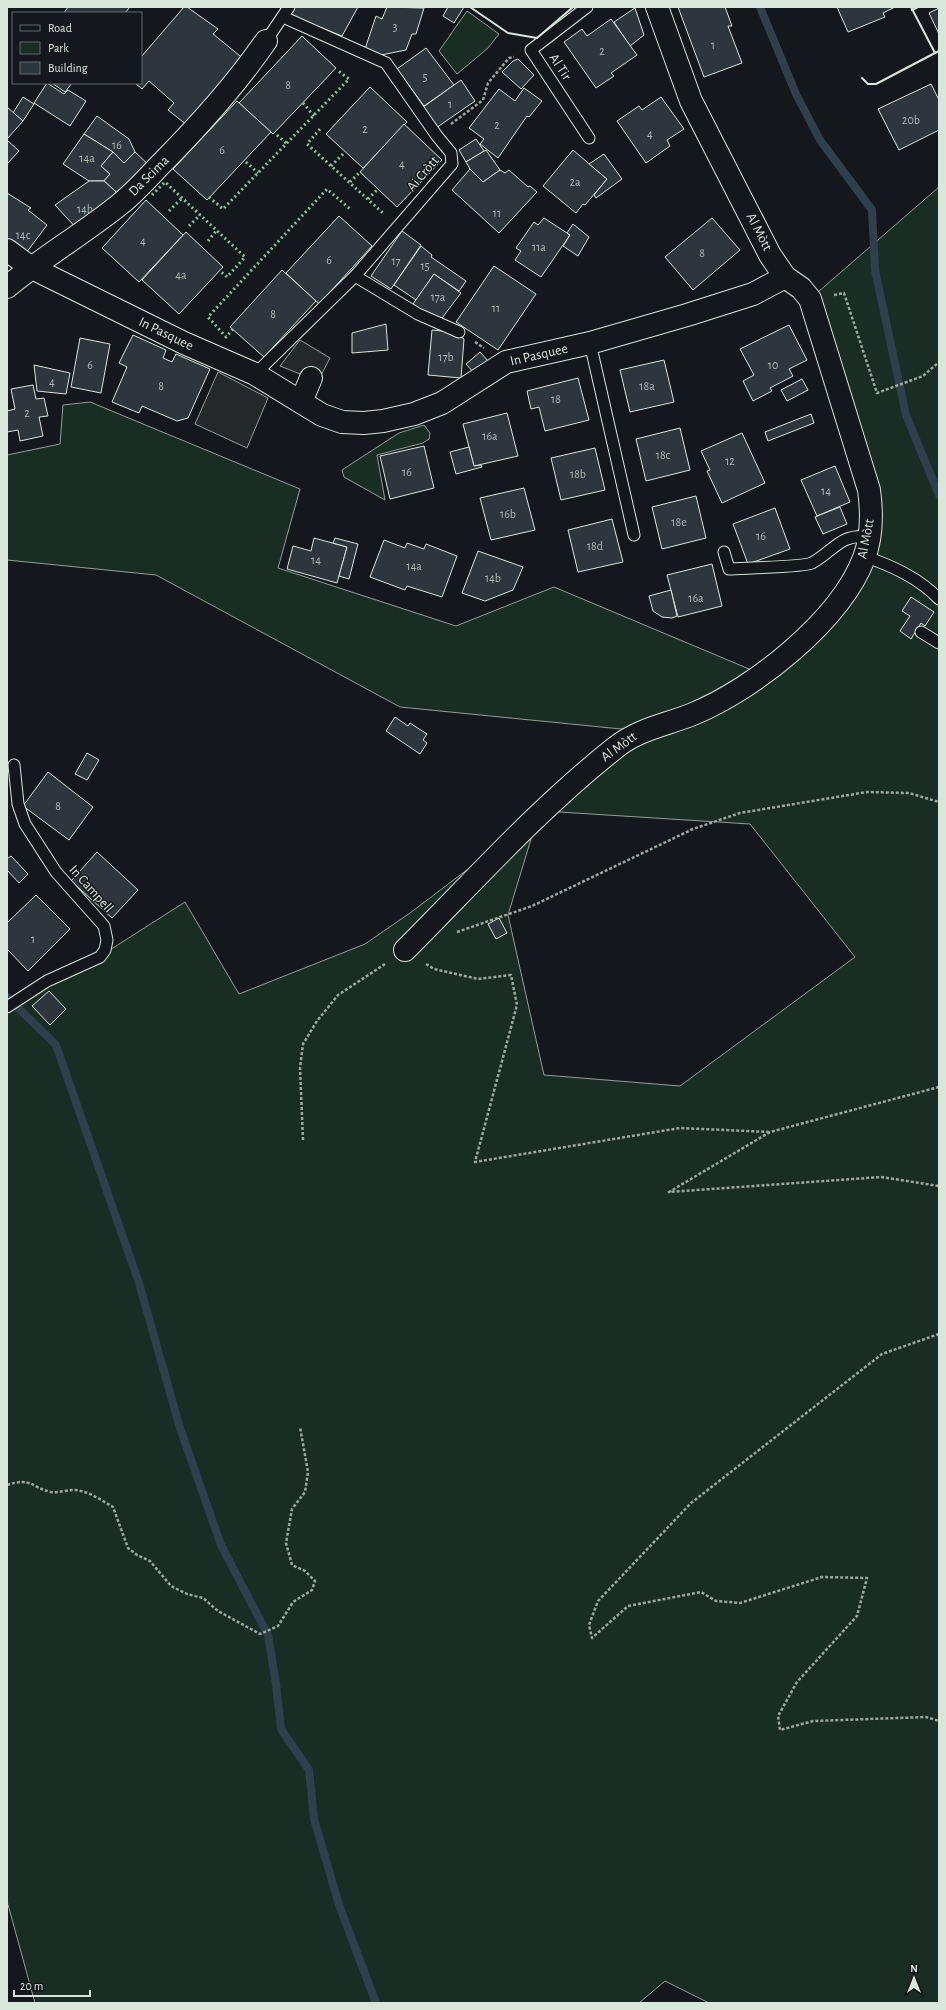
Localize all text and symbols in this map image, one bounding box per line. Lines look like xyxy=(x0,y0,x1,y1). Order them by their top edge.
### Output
legend xyxy=(12,12,142,84)
house number: 3 xyxy=(393,21,398,33)
text: Road xyxy=(48,22,72,34)
house number: 1 xyxy=(711,39,715,51)
text: Park xyxy=(48,42,69,54)
house number: 2 xyxy=(599,45,605,57)
street label: Al Tir xyxy=(546,51,574,83)
text: Building xyxy=(48,62,88,74)
house number: 5 xyxy=(422,71,428,83)
house number: 8 xyxy=(285,79,291,91)
house number: 1 xyxy=(448,98,452,110)
house number: 20b xyxy=(902,114,920,126)
house number: 2 xyxy=(494,119,500,131)
house number: 2 xyxy=(362,123,368,135)
house number: 4 xyxy=(647,128,653,140)
house number: 16 xyxy=(112,139,122,151)
house number: 6 xyxy=(219,144,225,156)
house number: 14a xyxy=(79,152,95,164)
street label: Da Scima xyxy=(126,153,172,199)
street label: Ai Cròtt xyxy=(404,153,442,194)
house number: 4 xyxy=(399,158,405,170)
house number: 2a xyxy=(569,176,581,188)
house number: 14b xyxy=(77,203,93,215)
house number: 11 xyxy=(493,207,501,219)
street label: Al Mòtt xyxy=(744,211,775,254)
house number: 14c xyxy=(16,229,31,241)
house number: 4 xyxy=(140,235,146,247)
house number: 11a xyxy=(532,241,546,253)
house number: 8 xyxy=(699,247,705,259)
house number: 6 xyxy=(326,254,332,266)
house number: 17 xyxy=(391,255,401,267)
house number: 15 xyxy=(420,260,430,272)
house number: 4a xyxy=(175,269,187,281)
house number: 17a xyxy=(431,291,446,303)
house number: 11 xyxy=(492,302,500,314)
house number: 8 xyxy=(270,308,276,320)
street label: In Pasquee xyxy=(136,315,196,353)
street label: In Pasquee xyxy=(509,342,569,368)
house number: 17b xyxy=(438,351,454,363)
house number: 6 xyxy=(87,359,93,371)
house number: 10 xyxy=(768,359,778,371)
house number: 4 xyxy=(49,376,55,388)
house number: 8 xyxy=(158,380,164,392)
house number: 18a xyxy=(639,380,655,392)
house number: 18 xyxy=(551,393,561,405)
house number: 2 xyxy=(24,407,30,419)
house number: 16a xyxy=(482,430,498,442)
house number: 18c xyxy=(656,449,671,461)
house number: 12 xyxy=(725,455,735,467)
house number: 16 xyxy=(402,466,412,478)
house number: 18b xyxy=(570,468,586,480)
house number: 14 xyxy=(821,485,831,497)
house number: 16b xyxy=(500,508,516,520)
house number: 18e xyxy=(671,516,687,528)
street label: Al Mòtt xyxy=(855,517,877,560)
house number: 16 xyxy=(756,530,766,542)
house number: 18d xyxy=(587,540,603,552)
house number: 14 xyxy=(311,554,321,566)
house number: 14a xyxy=(406,560,422,572)
house number: 14b xyxy=(485,572,501,584)
house number: 16a xyxy=(688,592,704,604)
street label: Al Mòtt xyxy=(599,729,640,765)
house number: 8 xyxy=(55,800,61,812)
street label: In Campell xyxy=(66,863,116,915)
house number: 1 xyxy=(31,933,35,945)
north arrow xyxy=(894,1958,934,1998)
text: N xyxy=(910,1963,918,1974)
scale bar xyxy=(14,1972,90,1998)
text: 20 m xyxy=(20,1980,43,1992)

